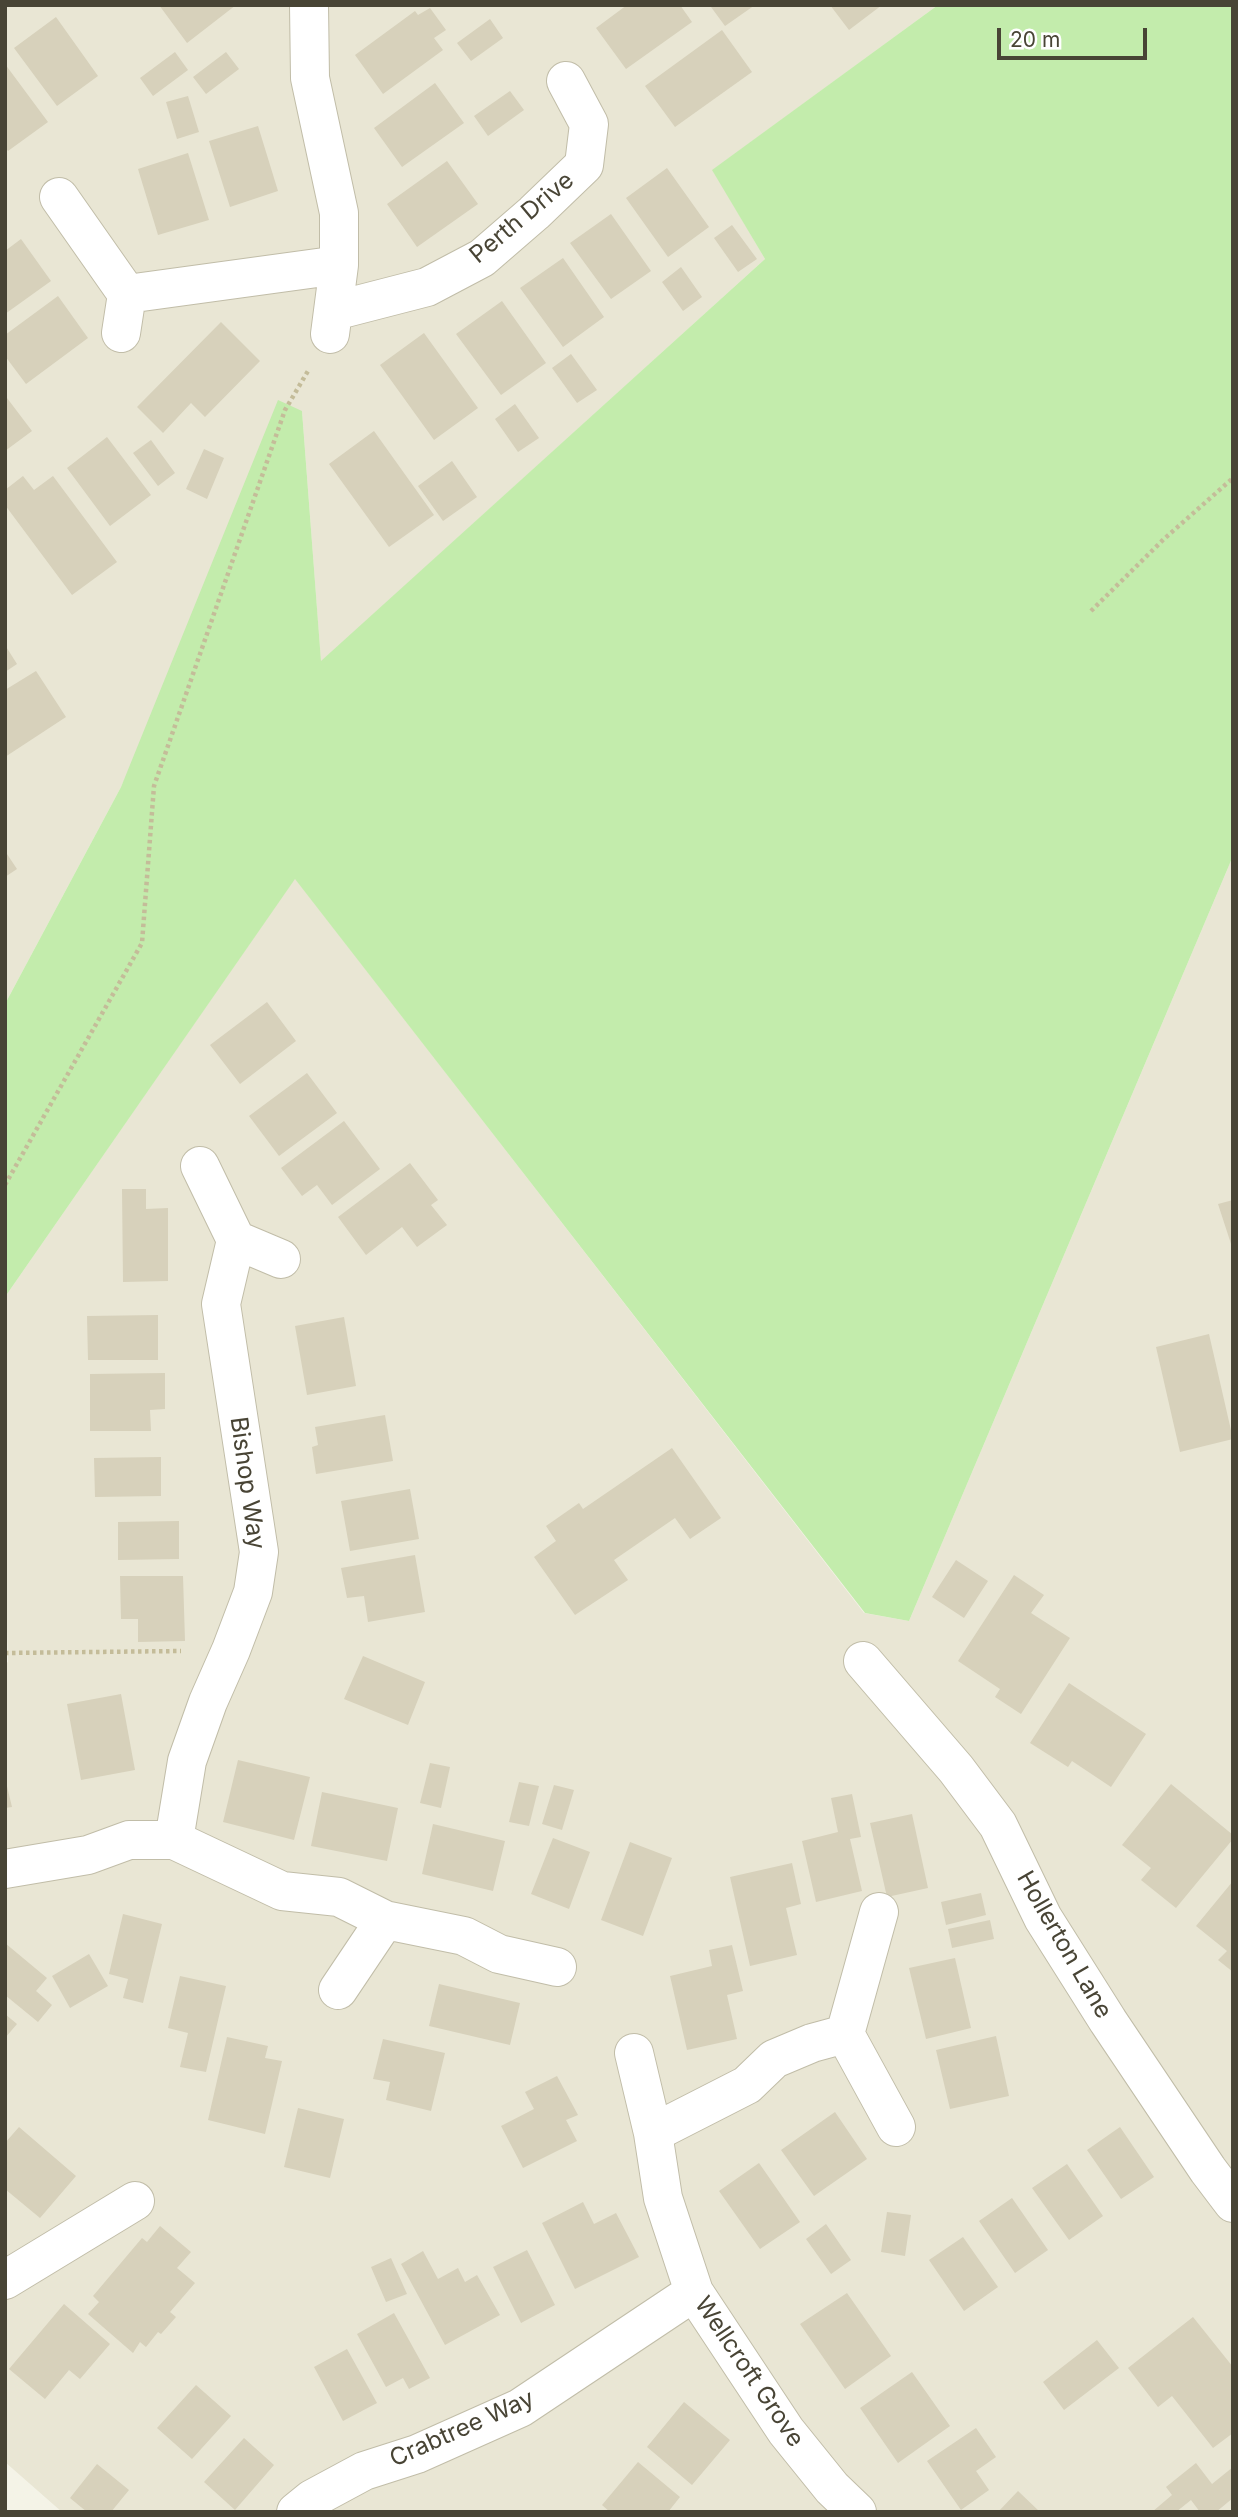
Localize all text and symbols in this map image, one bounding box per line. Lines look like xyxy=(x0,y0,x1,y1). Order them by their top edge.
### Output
scale bar xyxy=(1000,14,1150,58)
text: 20 m xyxy=(1010,27,1060,52)
street label: Perth Drive xyxy=(464,166,580,270)
street label: Bishop Way xyxy=(223,1415,271,1551)
street label: Hollerton Lane xyxy=(1010,1866,1118,2024)
street label: Wellcroft Grove xyxy=(688,2291,810,2453)
street label: Crabtree Way xyxy=(385,2384,539,2474)

